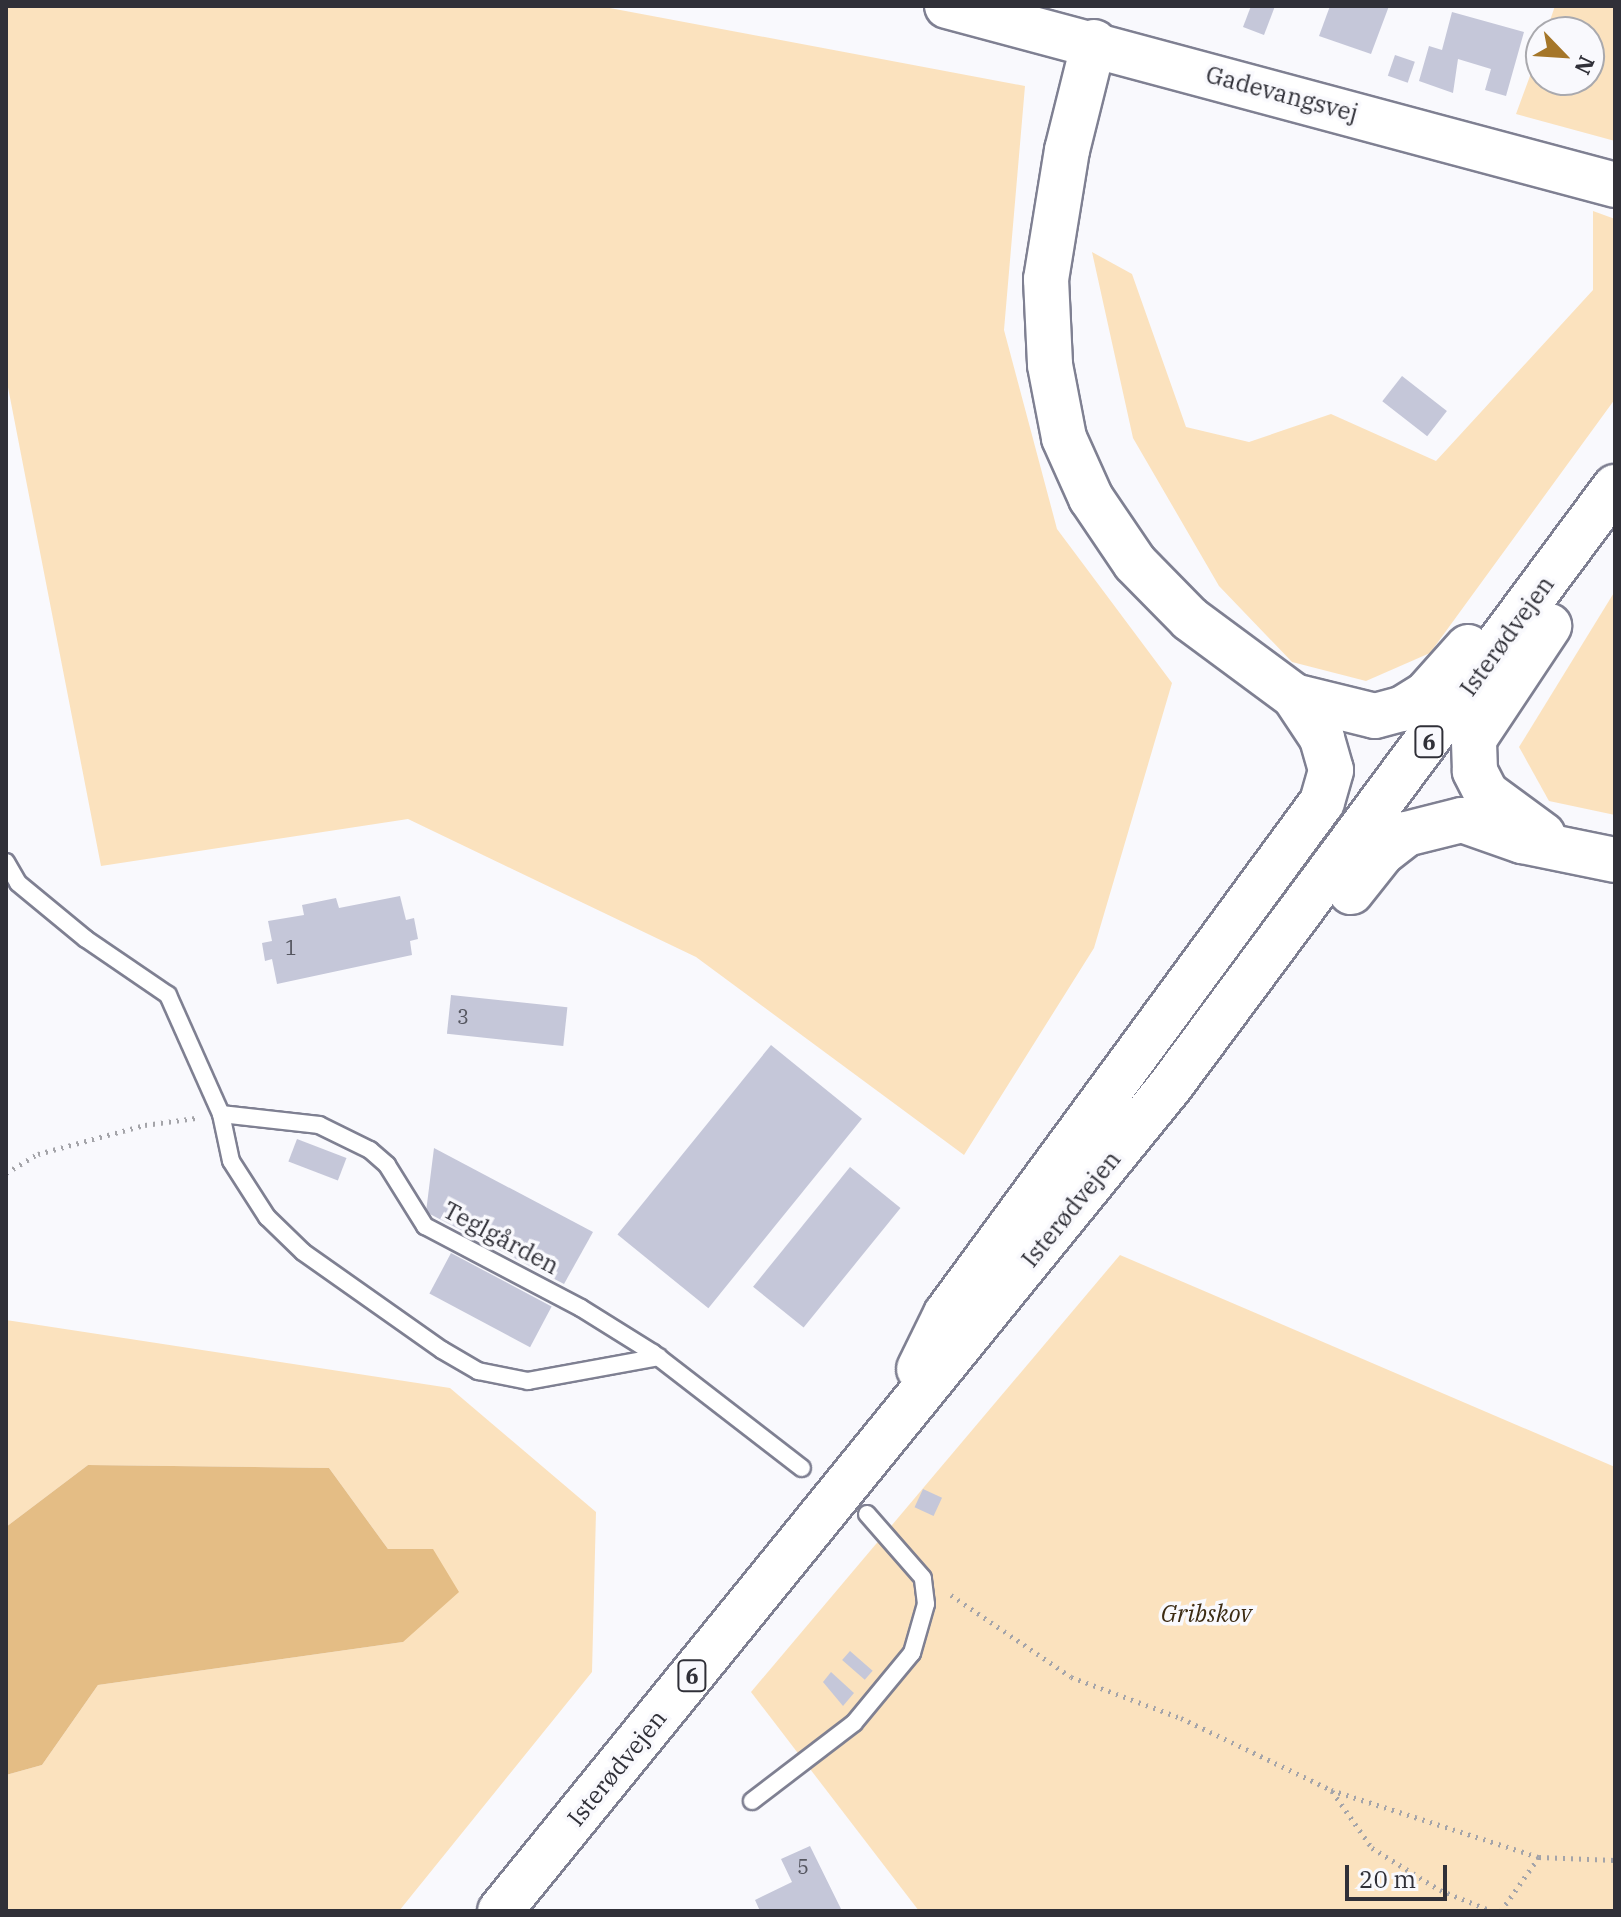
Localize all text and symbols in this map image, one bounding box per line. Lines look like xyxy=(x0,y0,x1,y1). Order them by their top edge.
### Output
north arrow xyxy=(1525,16,1605,96)
text: N xyxy=(1569,51,1602,80)
street label: Gadevangsvej xyxy=(1203,60,1361,128)
street label: Isterødvejen xyxy=(1454,570,1560,702)
road number: 6 xyxy=(1413,724,1445,760)
house number: 1 xyxy=(285,935,297,959)
house number: 3 xyxy=(457,1004,469,1028)
street label: Isterødvejen xyxy=(1015,1145,1127,1273)
street label: Teglgården xyxy=(438,1195,564,1281)
park label: Gribskov xyxy=(1161,1600,1251,1628)
road number: 6 xyxy=(676,1658,708,1694)
street label: Isterødvejen xyxy=(561,1704,673,1832)
scale bar xyxy=(1349,1849,1451,1899)
house number: 5 xyxy=(797,1854,809,1878)
text: 20 m xyxy=(1359,1863,1416,1895)

